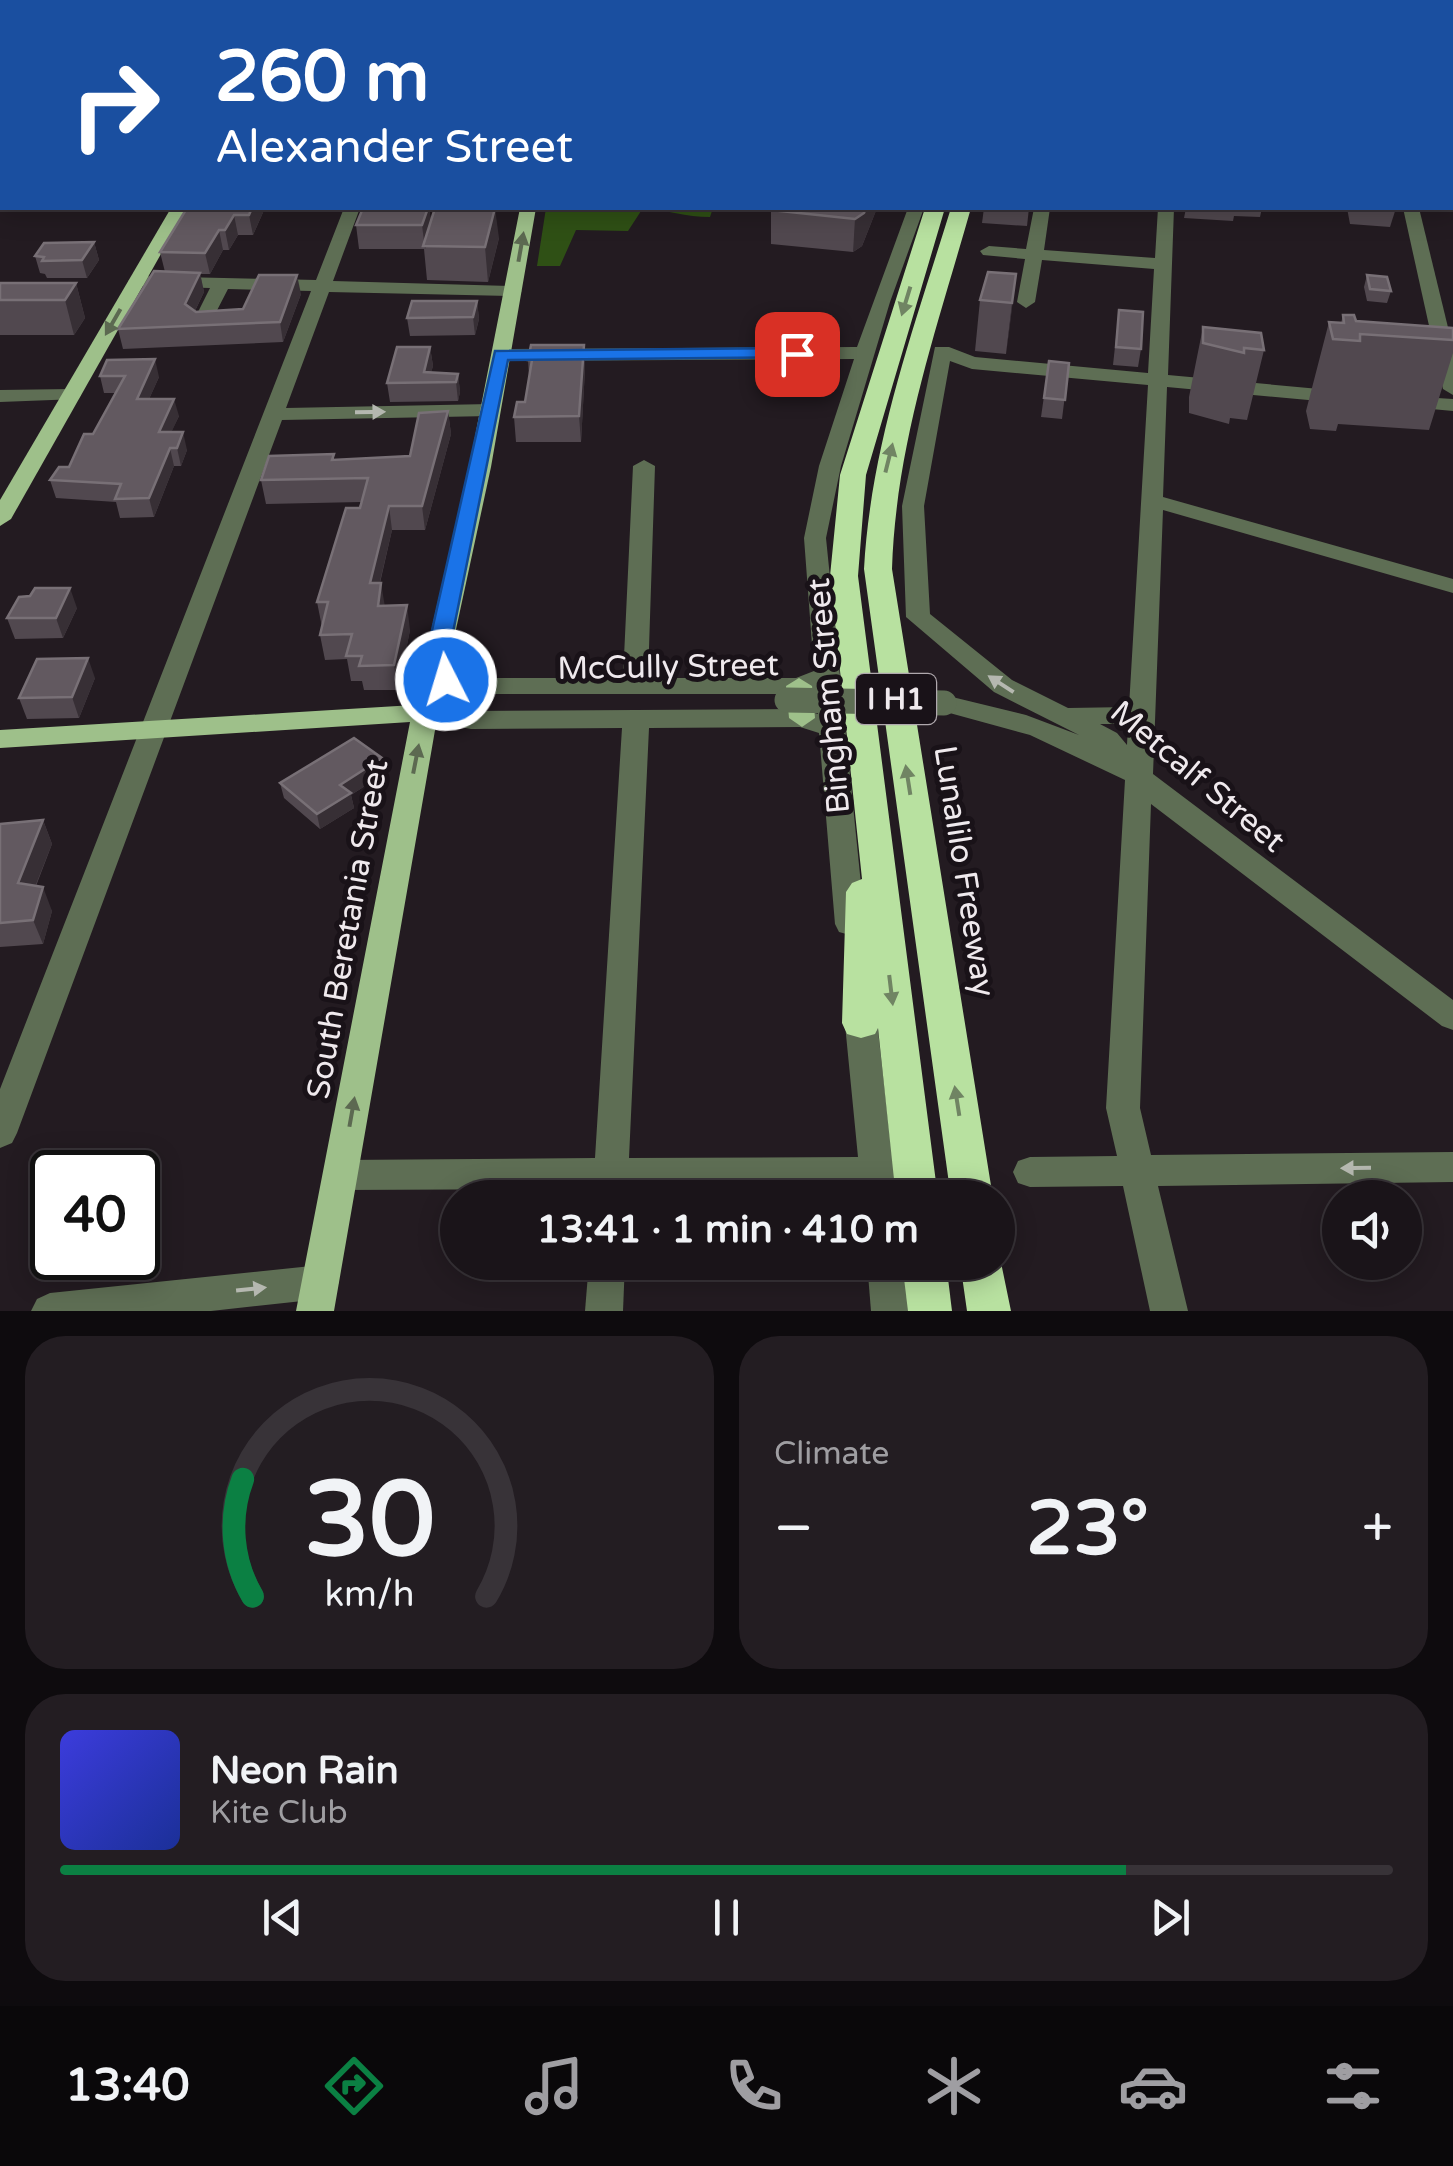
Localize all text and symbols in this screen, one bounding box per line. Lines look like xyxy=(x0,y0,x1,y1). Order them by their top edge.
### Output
text: 260 m xyxy=(215,36,429,120)
icon: right xyxy=(50,40,180,170)
text: Alexander Street xyxy=(215,121,573,175)
one-way arrow xyxy=(514,231,529,262)
one-way arrow xyxy=(898,286,913,316)
one-way arrow xyxy=(104,308,121,337)
pin xyxy=(755,312,840,397)
icon: arrive xyxy=(770,327,825,382)
one-way arrow xyxy=(355,404,387,420)
one-way arrow xyxy=(882,442,897,473)
street label: Bingham Street xyxy=(800,577,858,815)
position arrow xyxy=(394,628,498,732)
street label: McCully Street xyxy=(557,646,779,688)
road number: I H1 xyxy=(856,674,936,724)
one-way arrow xyxy=(987,675,1015,693)
street label: Metcalf Street xyxy=(1103,693,1292,861)
one-way arrow xyxy=(409,743,424,774)
street label: Lunalilo Freeway xyxy=(925,743,1003,999)
street label: South Beretania Street xyxy=(299,756,397,1102)
one-way arrow xyxy=(900,764,915,795)
one-way arrow xyxy=(883,975,899,1006)
one-way arrow xyxy=(949,1085,965,1116)
one-way arrow xyxy=(345,1096,361,1127)
speed limit sign: 40 xyxy=(30,1150,160,1280)
one-way arrow xyxy=(1339,1160,1371,1176)
map controls xyxy=(1322,1180,1422,1280)
button: sound xyxy=(1322,1180,1422,1280)
text: 13:41 · 1 min · 410 m xyxy=(536,1207,919,1253)
one-way arrow xyxy=(236,1281,268,1297)
text: Climate xyxy=(774,1435,889,1473)
text: 30 xyxy=(304,1459,435,1584)
text: 23° xyxy=(1026,1484,1149,1574)
text: − xyxy=(774,1496,813,1562)
text: + xyxy=(1362,1496,1393,1562)
text: km/h xyxy=(325,1573,414,1616)
text: Neon Rain xyxy=(210,1748,399,1794)
text: Kite Club xyxy=(210,1794,348,1832)
icon: previous xyxy=(255,1890,310,1945)
icon: pause xyxy=(699,1890,754,1945)
icon: next xyxy=(1143,1890,1198,1945)
icon: directions xyxy=(319,2051,389,2121)
icon: music xyxy=(519,2051,589,2121)
icon: phone xyxy=(719,2051,789,2121)
icon: climate xyxy=(919,2051,989,2121)
icon: car xyxy=(1118,2051,1188,2121)
icon: filters xyxy=(1318,2051,1388,2121)
text: 13:40 xyxy=(65,2059,190,2113)

